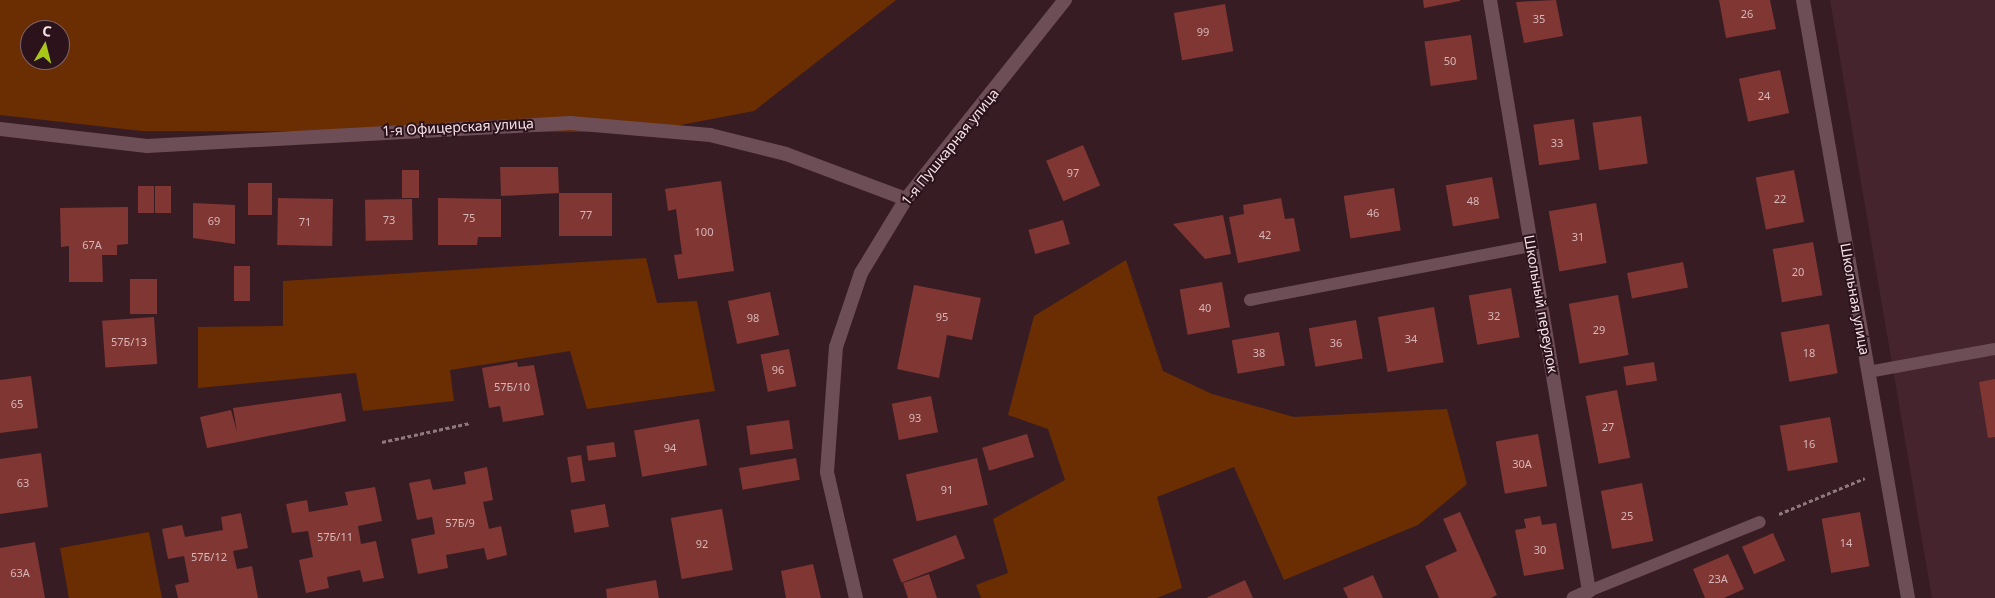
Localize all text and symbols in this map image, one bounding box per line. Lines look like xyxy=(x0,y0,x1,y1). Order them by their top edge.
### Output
house number: 26 xyxy=(1741,7,1753,21)
house number: 35 xyxy=(1533,12,1545,26)
north arrow xyxy=(20,20,70,70)
text: С xyxy=(41,21,53,41)
house number: 99 xyxy=(1197,25,1209,39)
house number: 50 xyxy=(1444,54,1456,68)
street label: 1-я Пушкарная улица xyxy=(898,85,1002,209)
house number: 24 xyxy=(1758,89,1770,103)
street label: 1-я Офицерская улица xyxy=(382,115,534,139)
house number: 33 xyxy=(1551,136,1563,150)
house number: 97 xyxy=(1067,166,1079,180)
house number: 22 xyxy=(1774,192,1786,206)
house number: 48 xyxy=(1467,194,1479,208)
house number: 46 xyxy=(1367,206,1379,220)
house number: 77 xyxy=(580,208,592,222)
house number: 75 xyxy=(463,211,475,225)
house number: 73 xyxy=(383,213,395,227)
house number: 69 xyxy=(208,214,220,228)
house number: 71 xyxy=(299,215,311,229)
house number: 100 xyxy=(695,225,713,239)
house number: 42 xyxy=(1259,228,1271,242)
house number: 31 xyxy=(1572,230,1584,244)
street label: Школьный переулок xyxy=(1521,234,1561,374)
house number: 67А xyxy=(82,238,102,252)
street label: Школьная улица xyxy=(1837,242,1873,356)
house number: 20 xyxy=(1792,265,1804,279)
house number: 40 xyxy=(1199,301,1211,315)
house number: 32 xyxy=(1488,309,1500,323)
house number: 95 xyxy=(936,310,948,324)
house number: 98 xyxy=(747,311,759,325)
house number: 29 xyxy=(1593,323,1605,337)
house number: 34 xyxy=(1405,332,1417,346)
house number: 57Б/13 xyxy=(111,335,147,349)
house number: 36 xyxy=(1330,336,1342,350)
house number: 38 xyxy=(1253,346,1265,360)
house number: 18 xyxy=(1803,346,1815,360)
house number: 96 xyxy=(772,363,784,377)
house number: 57Б/10 xyxy=(494,380,530,394)
house number: 65 xyxy=(11,397,23,411)
house number: 93 xyxy=(909,411,921,425)
house number: 27 xyxy=(1602,420,1614,434)
house number: 16 xyxy=(1803,437,1815,451)
house number: 94 xyxy=(664,441,676,455)
house number: 30А xyxy=(1512,457,1532,471)
house number: 63 xyxy=(17,476,29,490)
house number: 91 xyxy=(941,483,953,497)
house number: 25 xyxy=(1621,509,1633,523)
house number: 57Б/9 xyxy=(445,516,475,530)
house number: 57Б/11 xyxy=(317,530,353,544)
house number: 14 xyxy=(1840,536,1852,550)
house number: 92 xyxy=(696,537,708,551)
house number: 30 xyxy=(1534,543,1546,557)
house number: 57Б/12 xyxy=(191,550,227,564)
house number: 63А xyxy=(10,566,30,580)
house number: 23А xyxy=(1708,572,1728,586)

